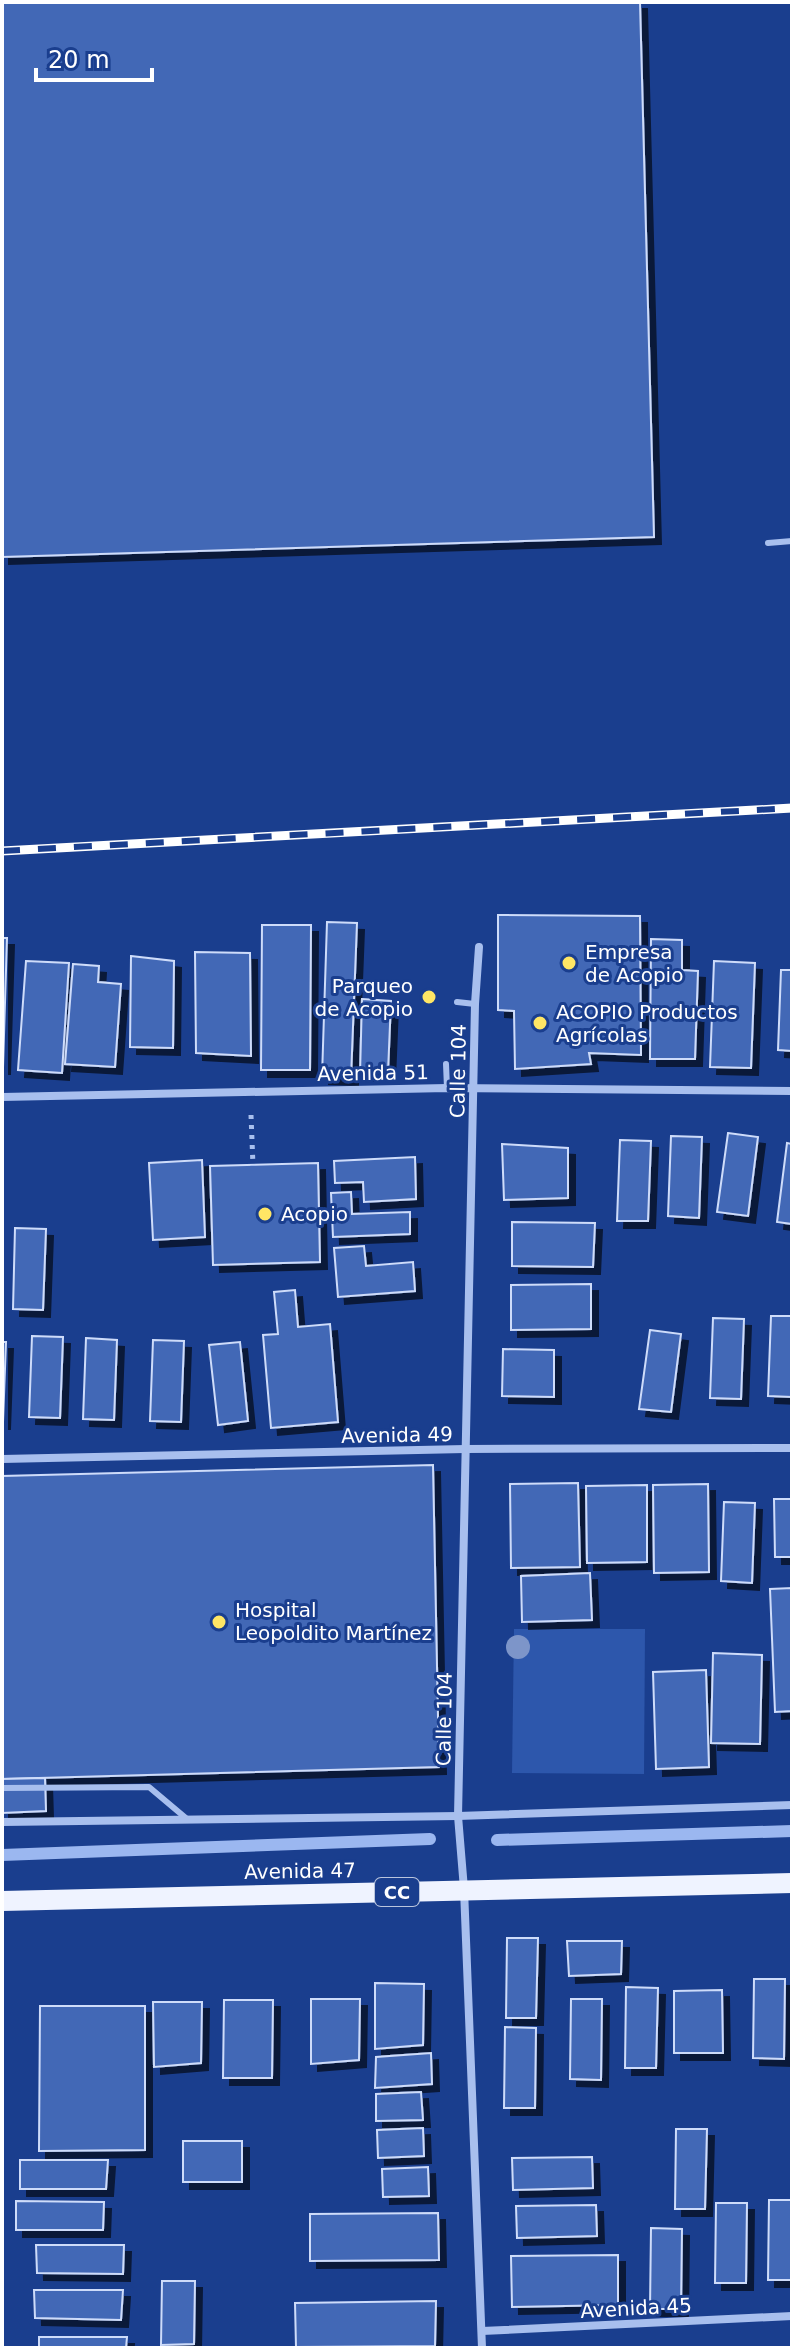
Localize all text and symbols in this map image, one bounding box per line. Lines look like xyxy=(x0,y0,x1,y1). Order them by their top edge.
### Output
scale bar xyxy=(36,32,152,82)
text: 20 m xyxy=(48,46,110,74)
place label: Empresa de Acopio xyxy=(585,940,683,987)
marker: Empresa de Acopio xyxy=(560,954,578,972)
place label: Parqueo de Acopio xyxy=(315,974,413,1021)
marker: Parqueo de Acopio xyxy=(420,988,438,1006)
place label: ACOPIO Productos Agrícolas xyxy=(556,1000,738,1047)
marker: ACOPIO Productos Agrícolas xyxy=(531,1014,549,1032)
street label: Calle 104 xyxy=(445,1024,471,1118)
street label: Avenida 51 xyxy=(317,1060,429,1086)
place label: Acopio xyxy=(281,1202,348,1226)
marker: Acopio xyxy=(256,1205,274,1223)
street label: Avenida 49 xyxy=(341,1422,453,1448)
place label: Hospital Leopoldito Martínez xyxy=(235,1598,432,1645)
marker: Hospital Leopoldito Martínez xyxy=(210,1613,228,1631)
street label: Calle 104 xyxy=(431,1672,457,1766)
street label: Avenida 47 xyxy=(244,1858,356,1884)
road number: CC xyxy=(375,1878,419,1906)
street label: Avenida 45 xyxy=(580,2293,692,2323)

